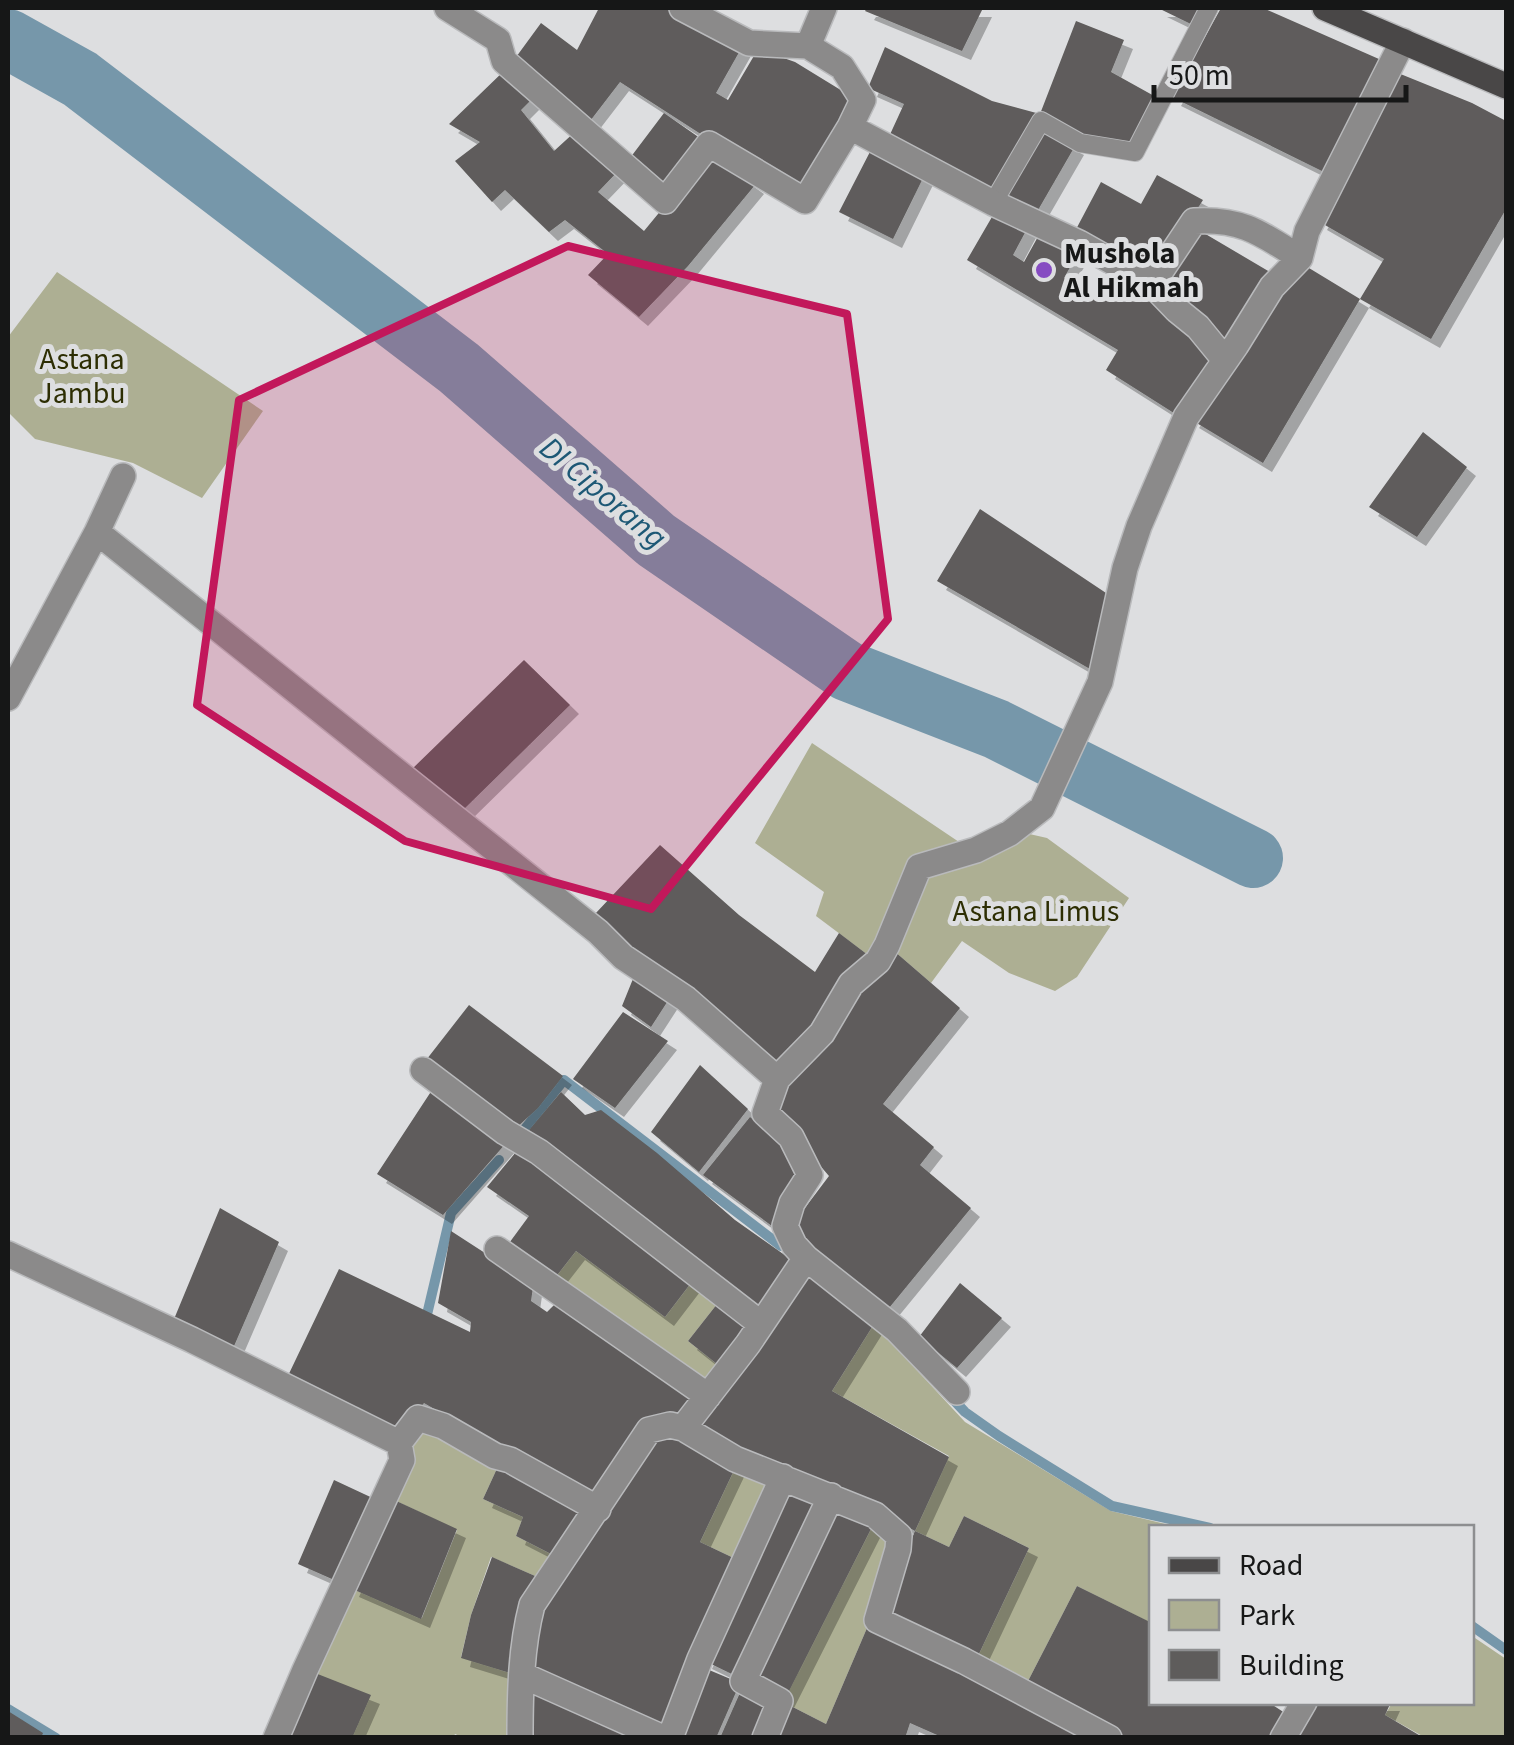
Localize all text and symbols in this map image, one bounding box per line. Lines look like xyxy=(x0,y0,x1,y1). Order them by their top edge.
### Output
scale bar xyxy=(1154,40,1406,102)
text: 50 m xyxy=(1169,54,1230,97)
place label: Mushola Al Hikmah xyxy=(1063,232,1199,309)
marker: Mushola Al Hikmah xyxy=(1033,259,1055,281)
park label: Astana Jambu xyxy=(38,338,126,415)
water label: DI Ciporang xyxy=(529,426,677,560)
park label: Astana Limus xyxy=(953,890,1119,933)
legend xyxy=(1149,1525,1474,1705)
text: Road xyxy=(1239,1544,1303,1587)
text: Park xyxy=(1239,1594,1295,1637)
text: Building xyxy=(1239,1644,1344,1687)

